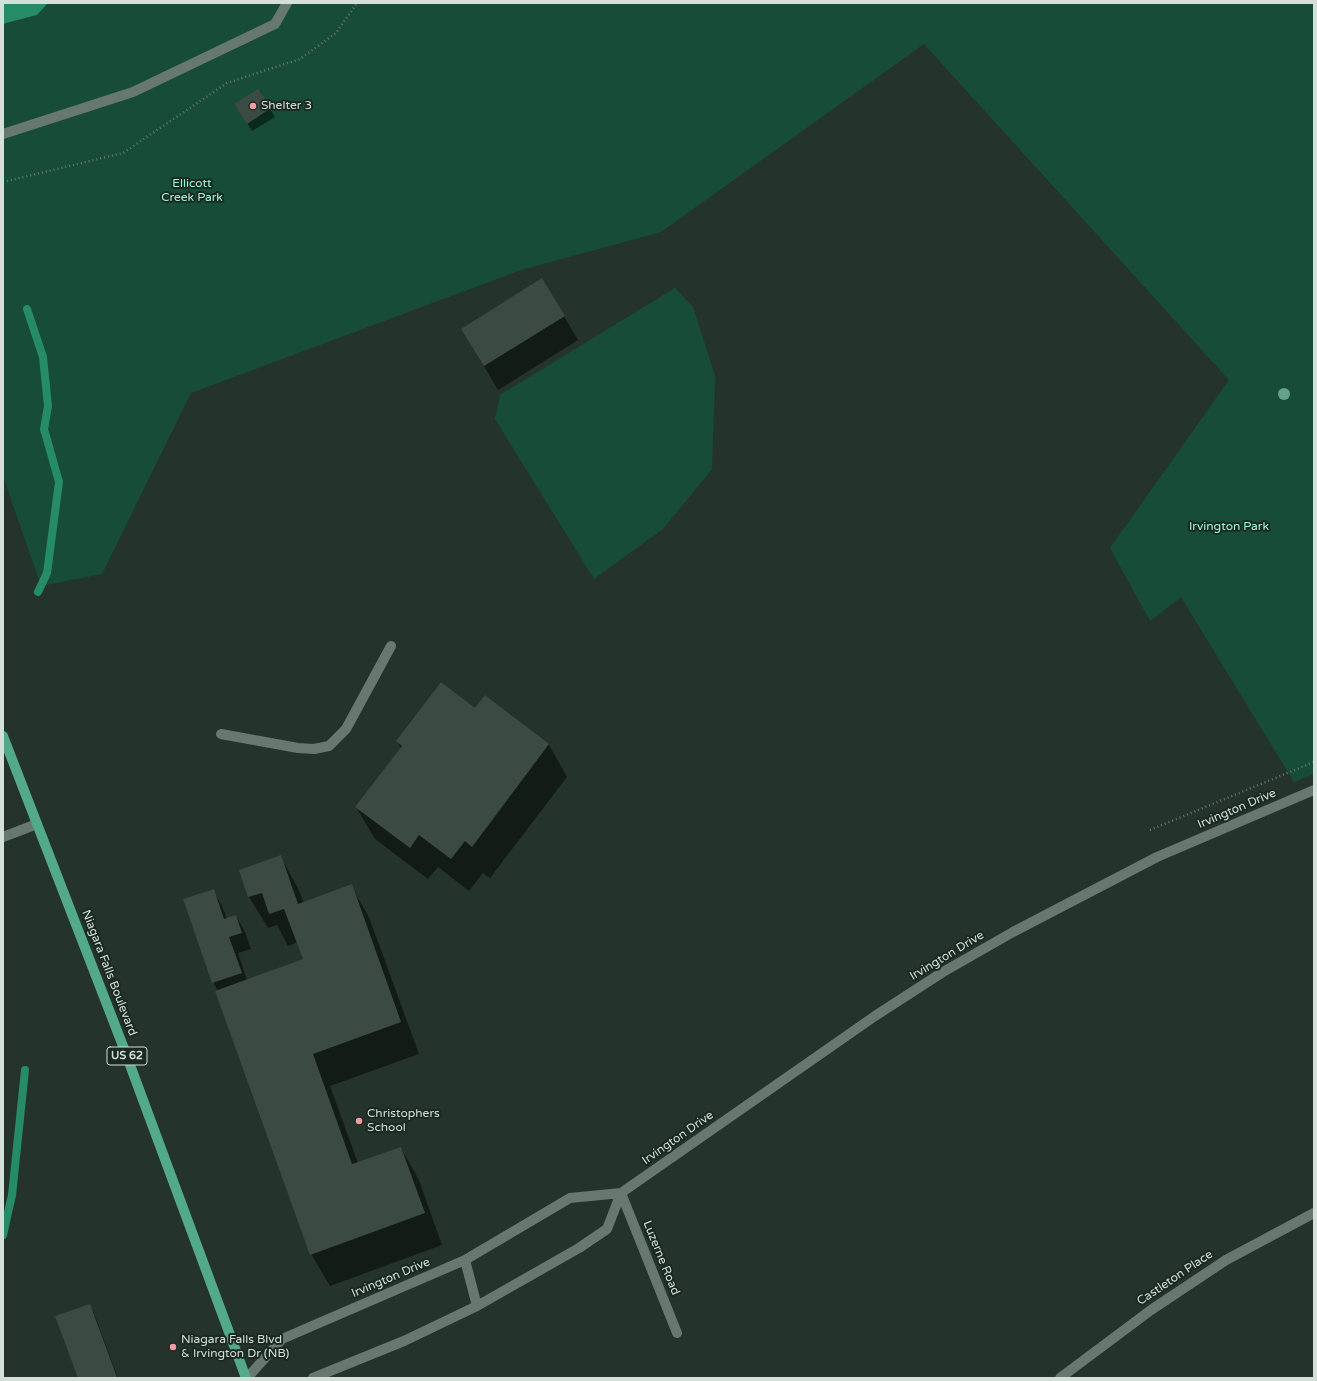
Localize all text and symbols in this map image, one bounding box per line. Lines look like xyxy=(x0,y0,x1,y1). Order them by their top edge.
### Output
place label: Shelter 3 xyxy=(261,99,312,113)
marker: Shelter 3 xyxy=(248,101,258,111)
park label: Ellicott Creek Park xyxy=(161,177,223,205)
park label: Irvington Park xyxy=(1189,520,1269,534)
street label: Irvington Drive xyxy=(1196,786,1278,832)
street label: Niagara Falls Boulevard xyxy=(78,908,140,1038)
street label: Irvington Drive xyxy=(907,928,987,984)
road number: US 62 xyxy=(107,1047,147,1065)
place label: Christophers School xyxy=(367,1107,440,1135)
street label: Irvington Drive xyxy=(640,1108,716,1168)
marker: Christophers School xyxy=(354,1116,364,1126)
street label: Luzerne Road xyxy=(640,1219,682,1297)
street label: Castleton Place xyxy=(1134,1247,1216,1309)
street label: Irvington Drive xyxy=(350,1255,432,1301)
place label: Niagara Falls Blvd & Irvington Dr (NB) xyxy=(181,1333,289,1361)
marker: Niagara Falls Blvd & Irvington Dr (NB) xyxy=(168,1342,178,1352)

